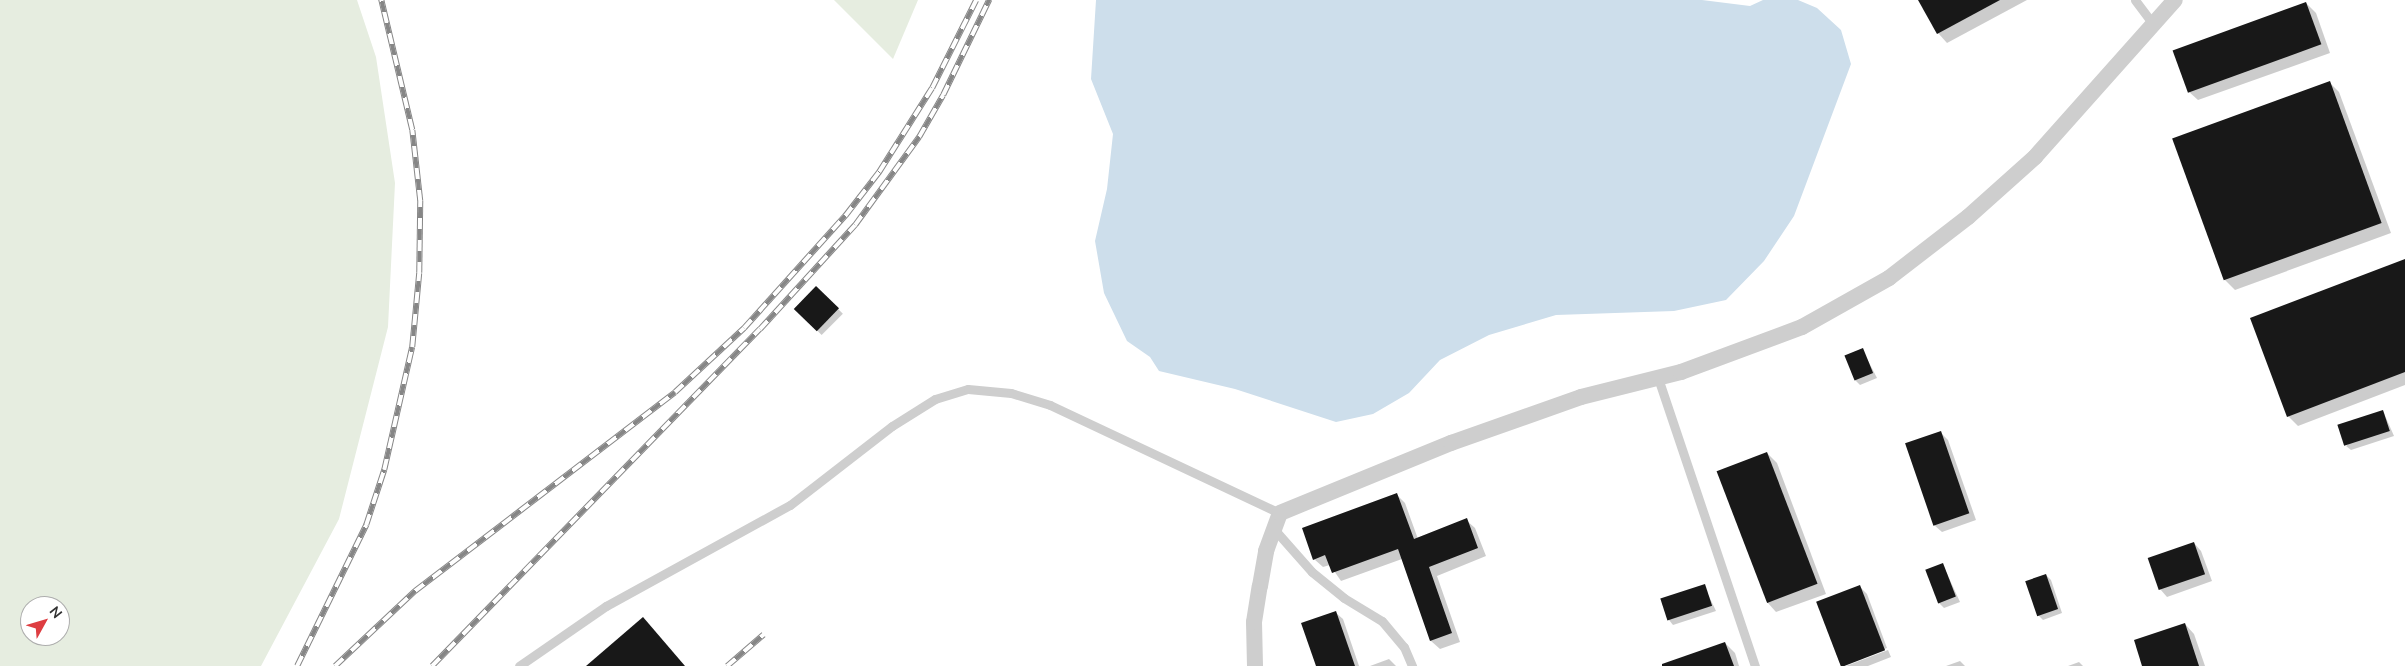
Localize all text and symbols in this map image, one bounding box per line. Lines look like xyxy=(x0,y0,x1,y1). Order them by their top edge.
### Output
north arrow xyxy=(20,596,70,646)
text: N xyxy=(46,602,66,622)

